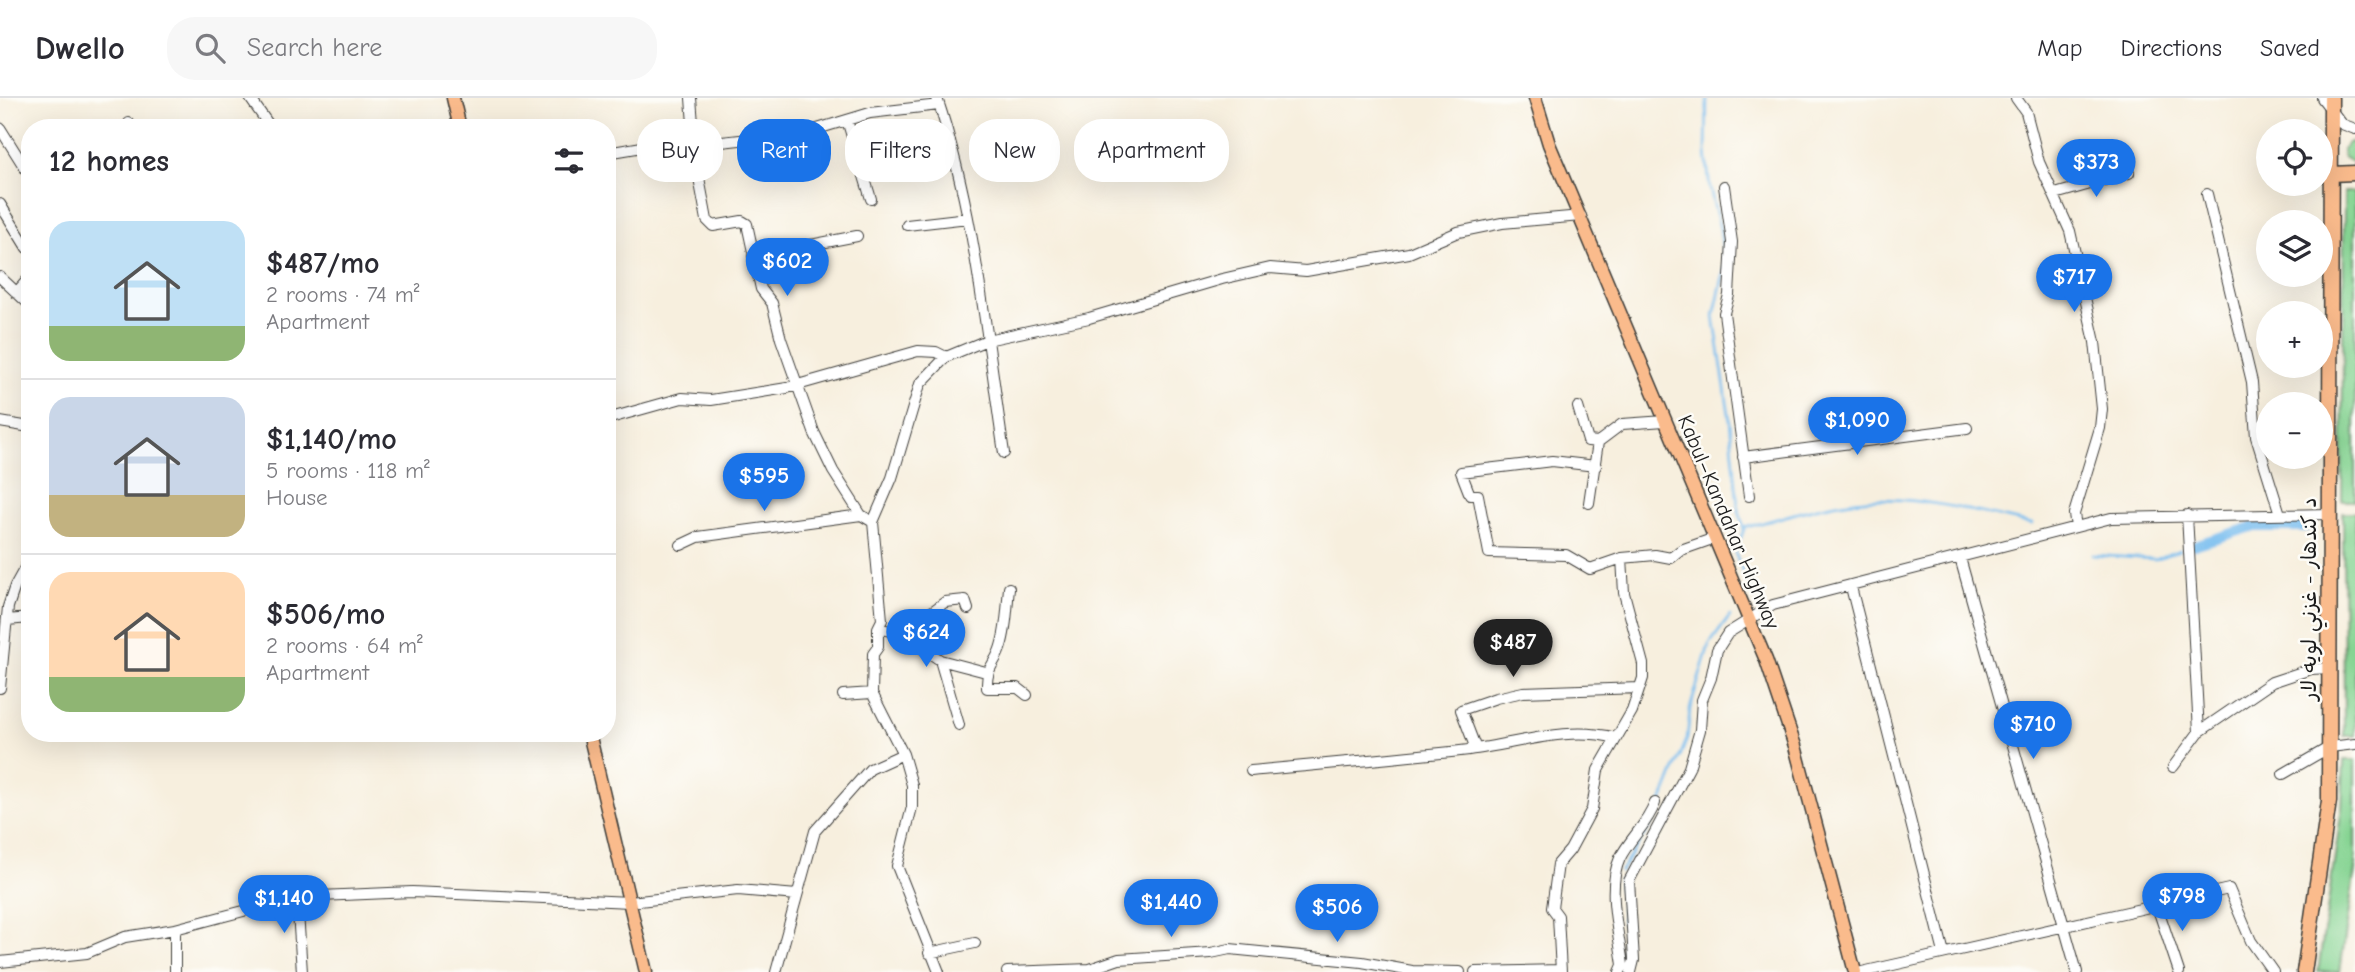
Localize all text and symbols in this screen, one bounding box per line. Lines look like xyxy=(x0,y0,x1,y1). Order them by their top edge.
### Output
search box xyxy=(167,17,657,80)
text: Dwello xyxy=(35,29,125,67)
icon: search xyxy=(191,29,229,67)
text: Search here xyxy=(247,33,382,63)
text: Map xyxy=(2037,34,2083,62)
text: Directions xyxy=(2121,34,2222,62)
text: Saved xyxy=(2260,34,2320,62)
chip: Buy xyxy=(637,119,723,182)
chip: Rent xyxy=(737,119,831,182)
chip: Filters xyxy=(845,119,955,182)
chip: New xyxy=(969,119,1060,182)
chip: Apartment xyxy=(1074,119,1229,182)
map controls xyxy=(2256,119,2333,469)
button: locate xyxy=(2256,119,2333,196)
pin: $373 xyxy=(2055,140,2137,199)
icon: filters xyxy=(550,142,588,180)
text: 12 homes xyxy=(49,144,169,179)
text: $373 xyxy=(2073,148,2119,175)
button: layers xyxy=(2256,210,2333,287)
pin: $602 xyxy=(746,238,828,298)
text: $487/mo xyxy=(266,246,380,281)
text: $602 xyxy=(762,247,812,274)
icon: home xyxy=(105,249,189,333)
pin: $717 xyxy=(2033,254,2115,314)
text: $717 xyxy=(2052,263,2096,290)
text: 2 rooms · 74 m² xyxy=(266,281,419,308)
button: + xyxy=(2256,301,2333,378)
text: Apartment xyxy=(266,308,369,335)
button: − xyxy=(2256,392,2333,469)
pin: $1,090 xyxy=(1800,398,1914,457)
text: $1,090 xyxy=(1824,406,1890,433)
street label: Kabul–Kandahar Highway xyxy=(1673,411,1785,633)
text: $1,140/mo xyxy=(266,422,397,457)
icon: home xyxy=(105,425,189,509)
pin: $595 xyxy=(723,454,805,513)
text: 5 rooms · 118 m² xyxy=(266,457,430,484)
text: $595 xyxy=(739,462,789,489)
text: House xyxy=(266,484,328,511)
street label: د کندهار - غزني لويه لار xyxy=(2297,498,2328,702)
text: $506/mo xyxy=(266,597,385,632)
icon: home xyxy=(105,600,189,684)
pin: $624 xyxy=(885,610,967,669)
text: $624 xyxy=(902,618,950,645)
pin: $487 xyxy=(1472,620,1554,679)
text: $487 xyxy=(1490,628,1536,655)
text: 2 rooms · 64 m² xyxy=(266,632,423,659)
text: Apartment xyxy=(266,659,369,686)
pin: $710 xyxy=(1992,702,2074,761)
text: $710 xyxy=(2010,710,2056,737)
pin: $798 xyxy=(2141,874,2223,933)
pin: $1,140 xyxy=(227,876,341,935)
pin: $1,440 xyxy=(1114,880,1228,939)
text: $798 xyxy=(2158,882,2206,909)
text: $1,140 xyxy=(254,884,314,911)
pin: $506 xyxy=(1296,884,1378,944)
text: $1,440 xyxy=(1140,888,1202,915)
text: $506 xyxy=(1311,893,1363,920)

